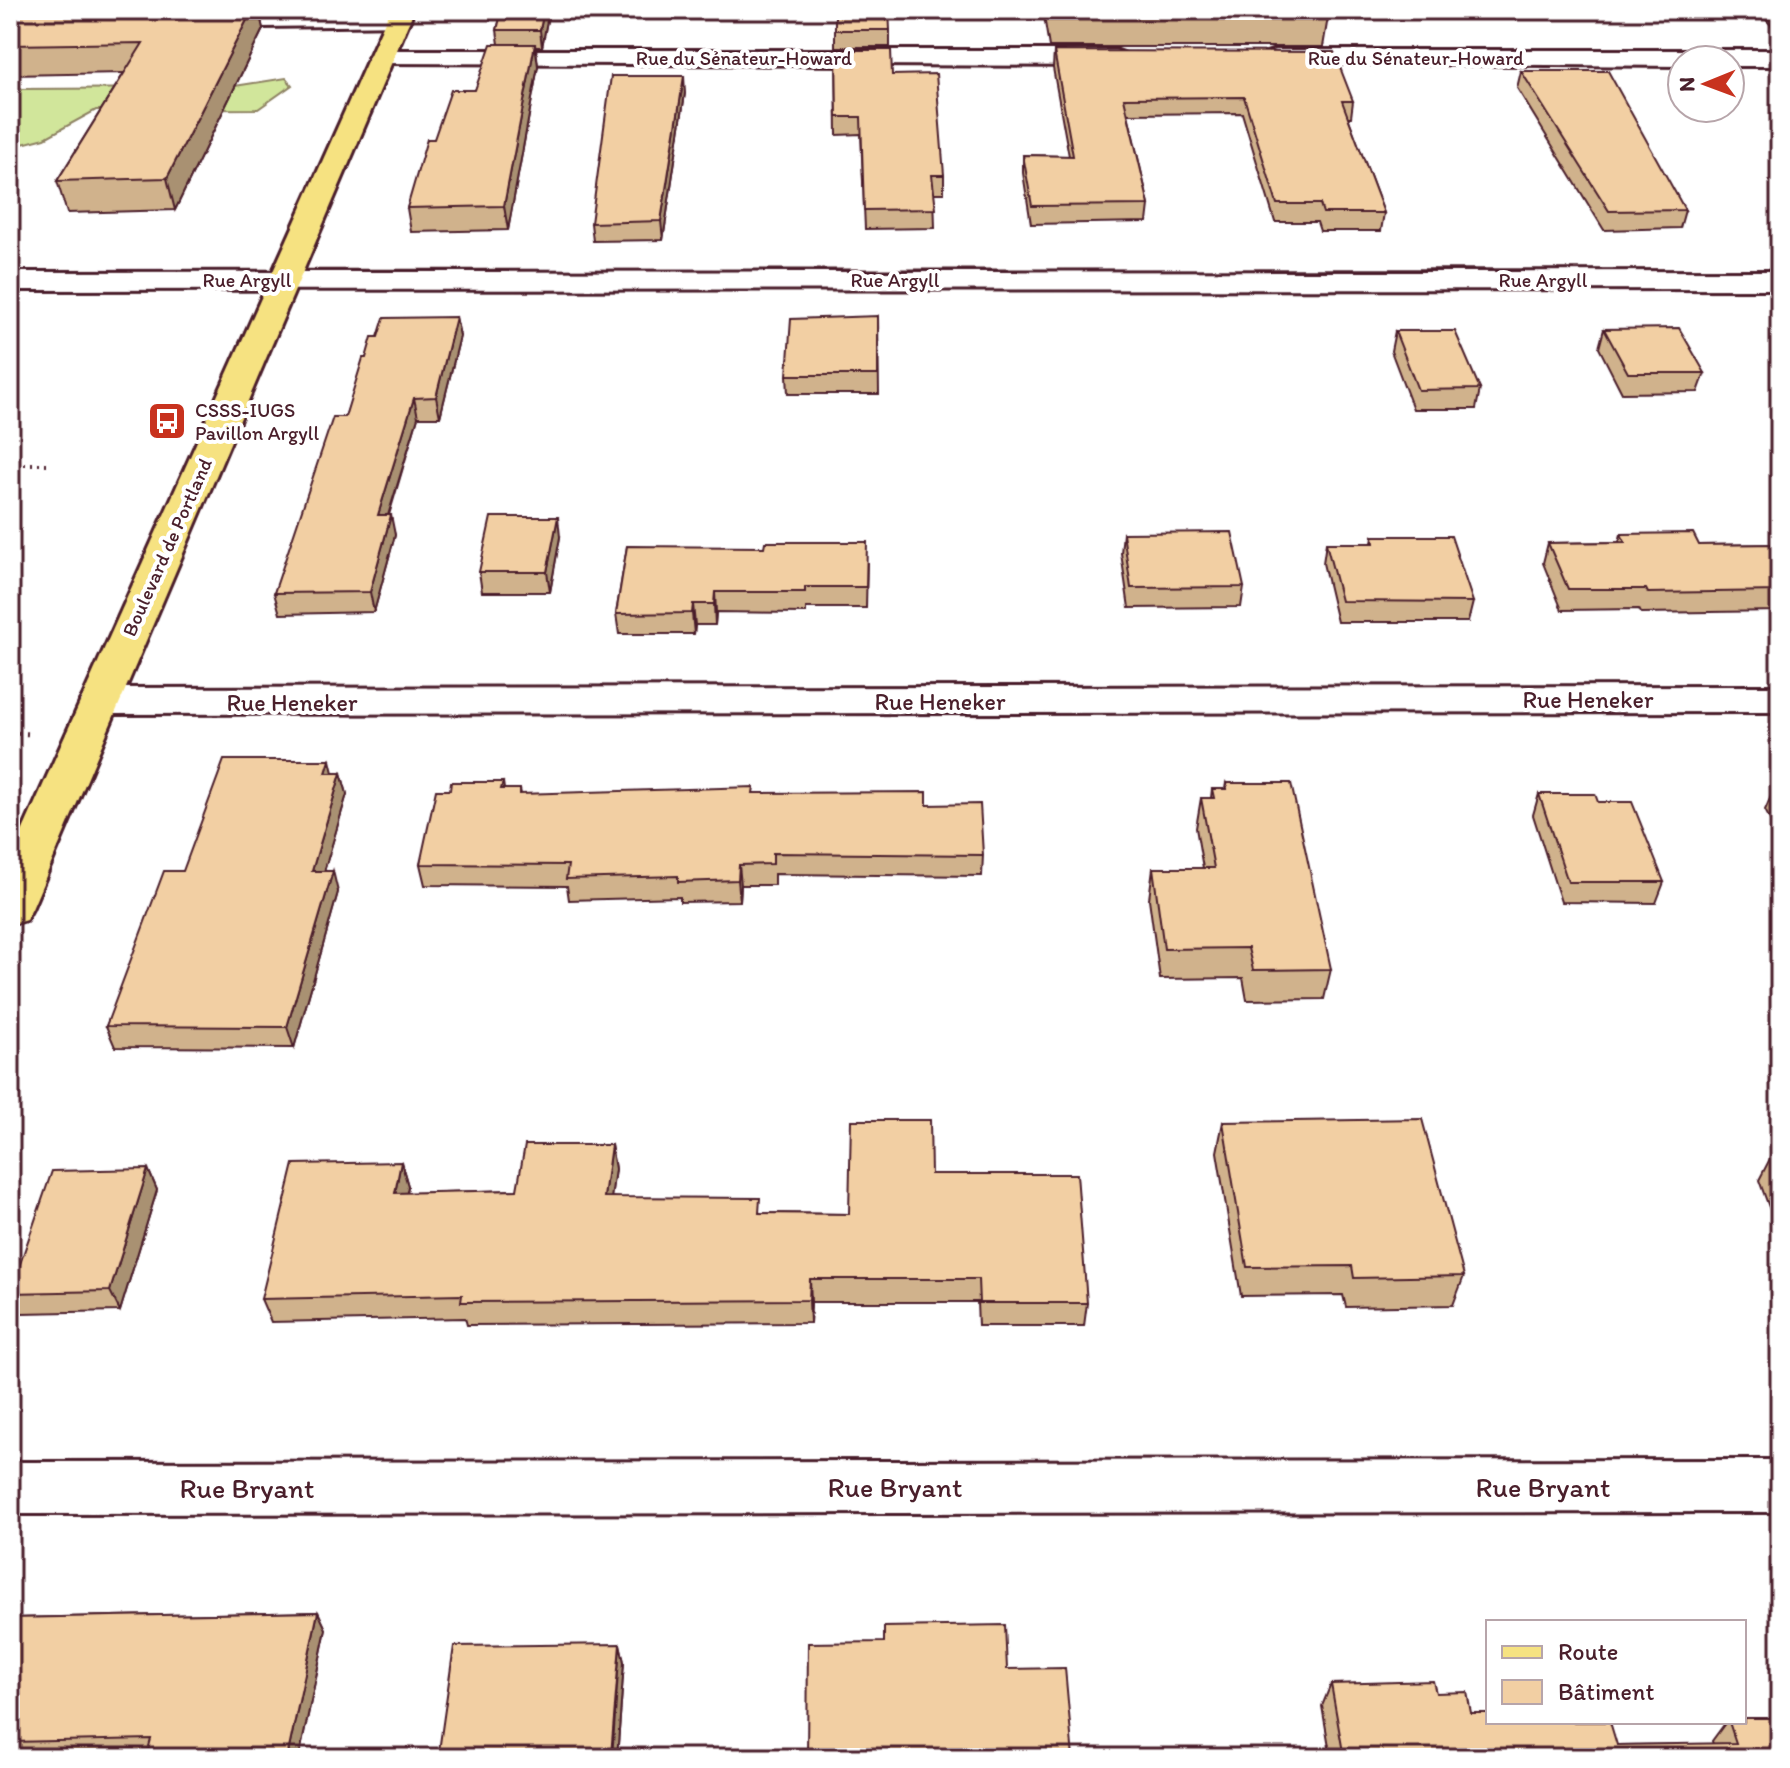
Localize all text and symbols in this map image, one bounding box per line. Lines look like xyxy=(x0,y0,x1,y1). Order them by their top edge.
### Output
north arrow xyxy=(1666,44,1746,124)
street label: Rue du Sénateur-Howard xyxy=(636,46,852,70)
street label: Rue du Sénateur-Howard xyxy=(1308,46,1524,70)
text: N xyxy=(1673,77,1700,92)
street label: Rue Argyll xyxy=(203,268,292,292)
street label: Rue Argyll xyxy=(851,268,940,292)
street label: Rue Argyll xyxy=(1499,268,1588,292)
place label: CSSS-IUGS Pavillon Argyll xyxy=(195,398,319,445)
bus stop icon: CSSS-IUGS Pavillon Argyll xyxy=(146,400,188,442)
street label: Boulevard de Portland xyxy=(117,454,217,640)
street label: Rue Heneker xyxy=(1523,685,1654,714)
street label: Rue Heneker xyxy=(875,687,1006,716)
street label: Rue Heneker xyxy=(227,688,358,717)
street label: Rue Bryant xyxy=(828,1470,962,1504)
street label: Rue Bryant xyxy=(1476,1470,1610,1504)
street label: Rue Bryant xyxy=(180,1471,314,1505)
legend xyxy=(1486,1620,1746,1724)
text: Route xyxy=(1558,1637,1618,1666)
text: Bâtiment xyxy=(1558,1677,1654,1706)

